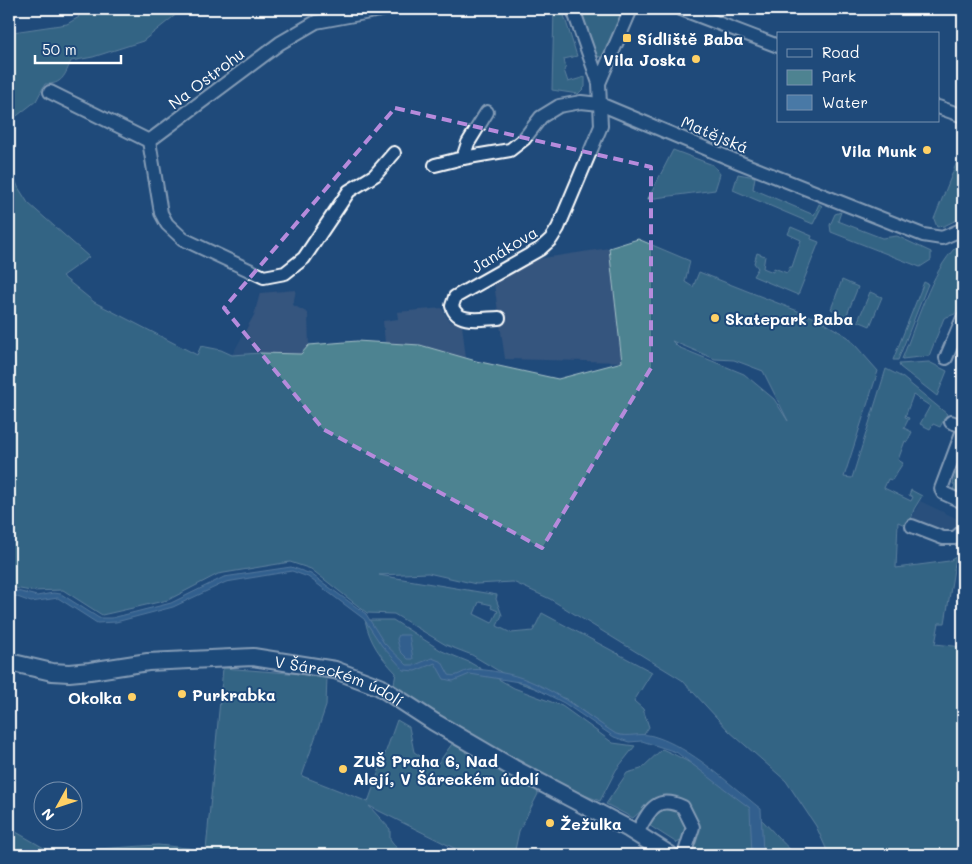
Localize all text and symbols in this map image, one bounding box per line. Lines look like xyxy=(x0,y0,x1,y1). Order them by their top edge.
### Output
place label: Sídliště Baba xyxy=(637,28,744,49)
scale bar xyxy=(35,32,121,64)
marker: Sídliště Baba xyxy=(621,32,633,44)
legend xyxy=(777,32,940,122)
text: 50 m xyxy=(42,39,77,59)
text: Road xyxy=(822,42,859,62)
street label: Na Ostrohu xyxy=(164,43,248,113)
place label: Vila Joska xyxy=(603,49,686,70)
marker: Vila Joska xyxy=(690,53,702,65)
text: Park xyxy=(822,66,856,86)
text: Water xyxy=(822,92,868,112)
street label: Matějská xyxy=(678,110,752,158)
place label: Vila Munk xyxy=(841,140,917,161)
marker: Vila Munk xyxy=(921,144,933,156)
street label: Janákova xyxy=(467,221,541,277)
place label: Skatepark Baba xyxy=(725,308,854,329)
marker: Skatepark Baba xyxy=(709,312,721,324)
street label: V Šáreckém údolí xyxy=(273,650,408,710)
place label: Purkrabka xyxy=(192,684,276,705)
place label: Okolka xyxy=(68,687,122,708)
marker: Purkrabka xyxy=(176,688,188,700)
marker: Okolka xyxy=(126,691,138,703)
place label: ZUŠ Praha 6, Nad Alejí, V Šáreckém údolí xyxy=(353,750,539,789)
marker: ZUŠ Praha 6, Nad Alejí, V Šáreckém údolí xyxy=(337,763,349,775)
north arrow xyxy=(32,782,82,832)
text: N xyxy=(37,804,58,825)
place label: Žežulka xyxy=(560,813,622,834)
marker: Žežulka xyxy=(544,817,556,829)

